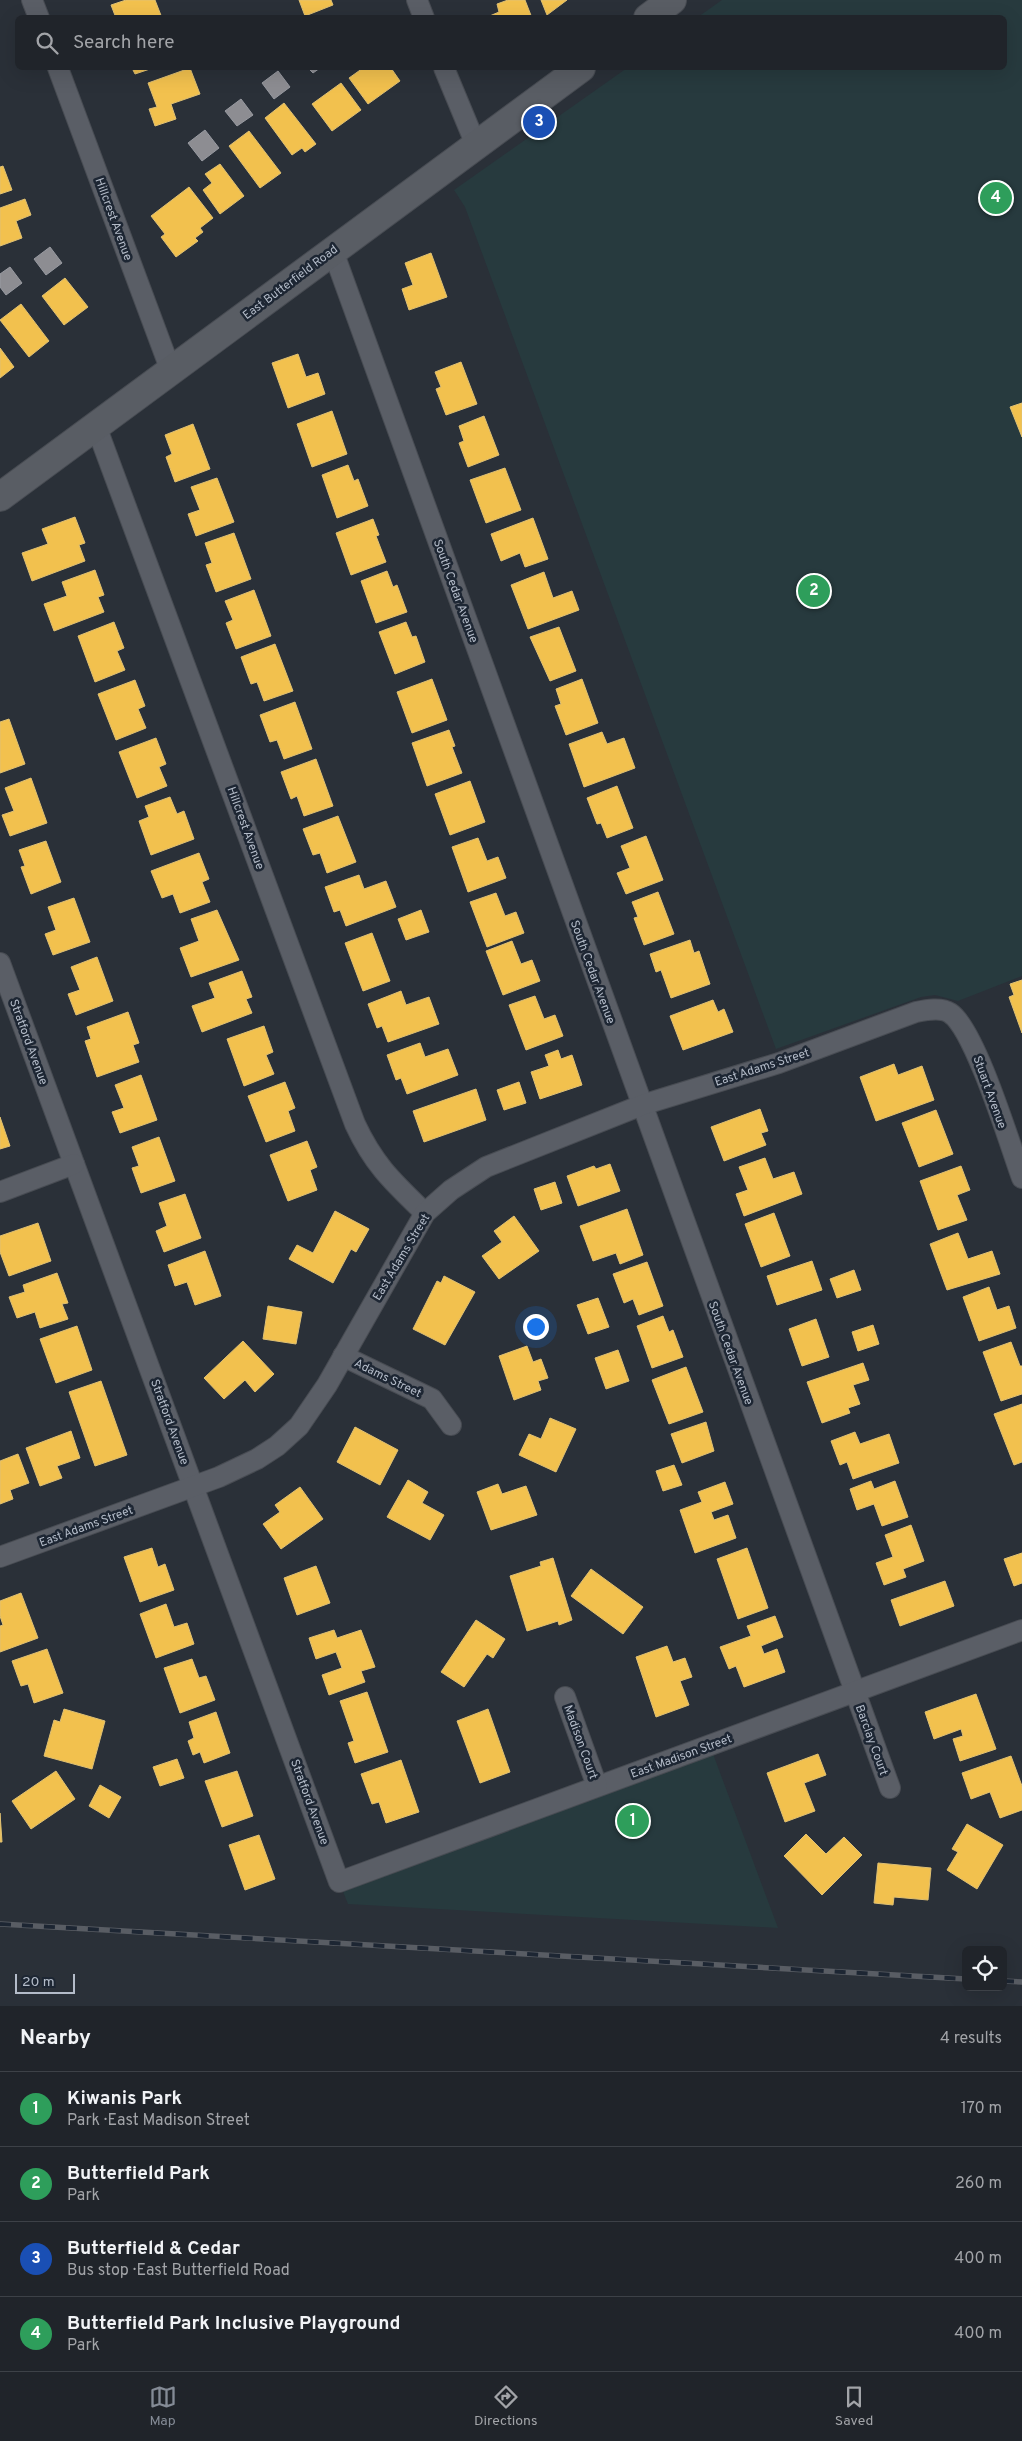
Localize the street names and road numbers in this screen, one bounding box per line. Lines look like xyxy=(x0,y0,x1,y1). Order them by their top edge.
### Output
street label: Hillcrest Avenue xyxy=(91,176,135,263)
street label: East Butterfield Road xyxy=(240,242,341,324)
street label: South Cedar Avenue xyxy=(429,537,481,645)
street label: Hillcrest Avenue xyxy=(223,785,267,872)
street label: South Cedar Avenue xyxy=(566,918,618,1026)
street label: Stratford Avenue xyxy=(5,997,51,1087)
street label: East Adams Street xyxy=(713,1045,812,1091)
street label: Stuart Avenue xyxy=(968,1054,1010,1131)
street label: East Adams Street xyxy=(370,1211,434,1304)
street label: South Cedar Avenue xyxy=(704,1299,756,1407)
street label: Adams Street xyxy=(351,1356,424,1402)
street label: Stratford Avenue xyxy=(146,1377,192,1467)
street label: East Adams Street xyxy=(37,1503,135,1551)
street label: Madison Court xyxy=(559,1703,601,1782)
street label: Barclay Court xyxy=(851,1703,891,1778)
street label: East Madison Street xyxy=(629,1731,734,1783)
street label: Stratford Avenue xyxy=(286,1757,332,1847)

